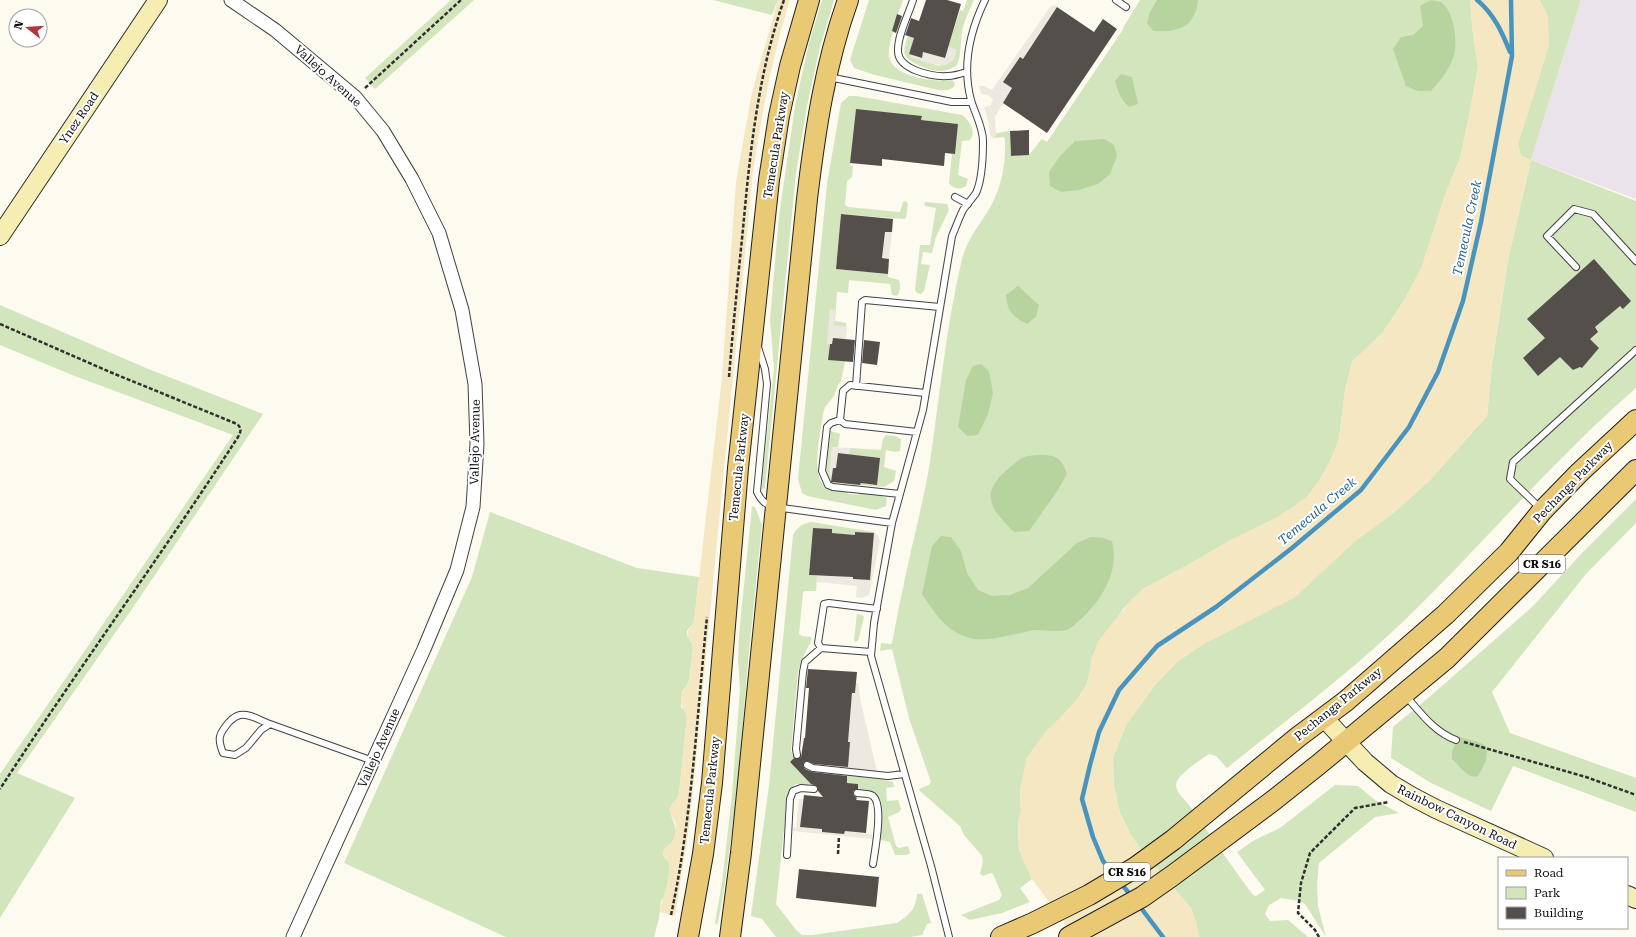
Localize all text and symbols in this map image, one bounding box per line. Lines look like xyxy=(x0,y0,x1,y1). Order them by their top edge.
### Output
north arrow xyxy=(8,8,48,48)
text: N xyxy=(11,19,27,31)
street label: Vallejo Avenue xyxy=(292,42,365,110)
street label: Ynez Road xyxy=(56,89,102,147)
street label: Temecula Parkway xyxy=(761,90,792,200)
water label: Temecula Creek xyxy=(1450,178,1485,277)
street label: Vallejo Avenue xyxy=(467,399,483,485)
street label: Temecula Parkway xyxy=(726,412,752,522)
street label: Pechanga Parkway xyxy=(1530,438,1616,526)
water label: Temecula Creek xyxy=(1275,473,1360,548)
road number: CR S16 xyxy=(1519,555,1565,573)
street label: Pechanga Parkway xyxy=(1291,664,1385,744)
street label: Vallejo Avenue xyxy=(355,706,403,790)
street label: Temecula Parkway xyxy=(697,735,723,845)
street label: Rainbow Canyon Road xyxy=(1395,782,1519,852)
legend xyxy=(1498,857,1628,929)
road number: CR S16 xyxy=(1104,863,1150,881)
text: Road xyxy=(1534,866,1564,880)
text: Park xyxy=(1534,886,1561,900)
text: Building xyxy=(1534,906,1583,920)

